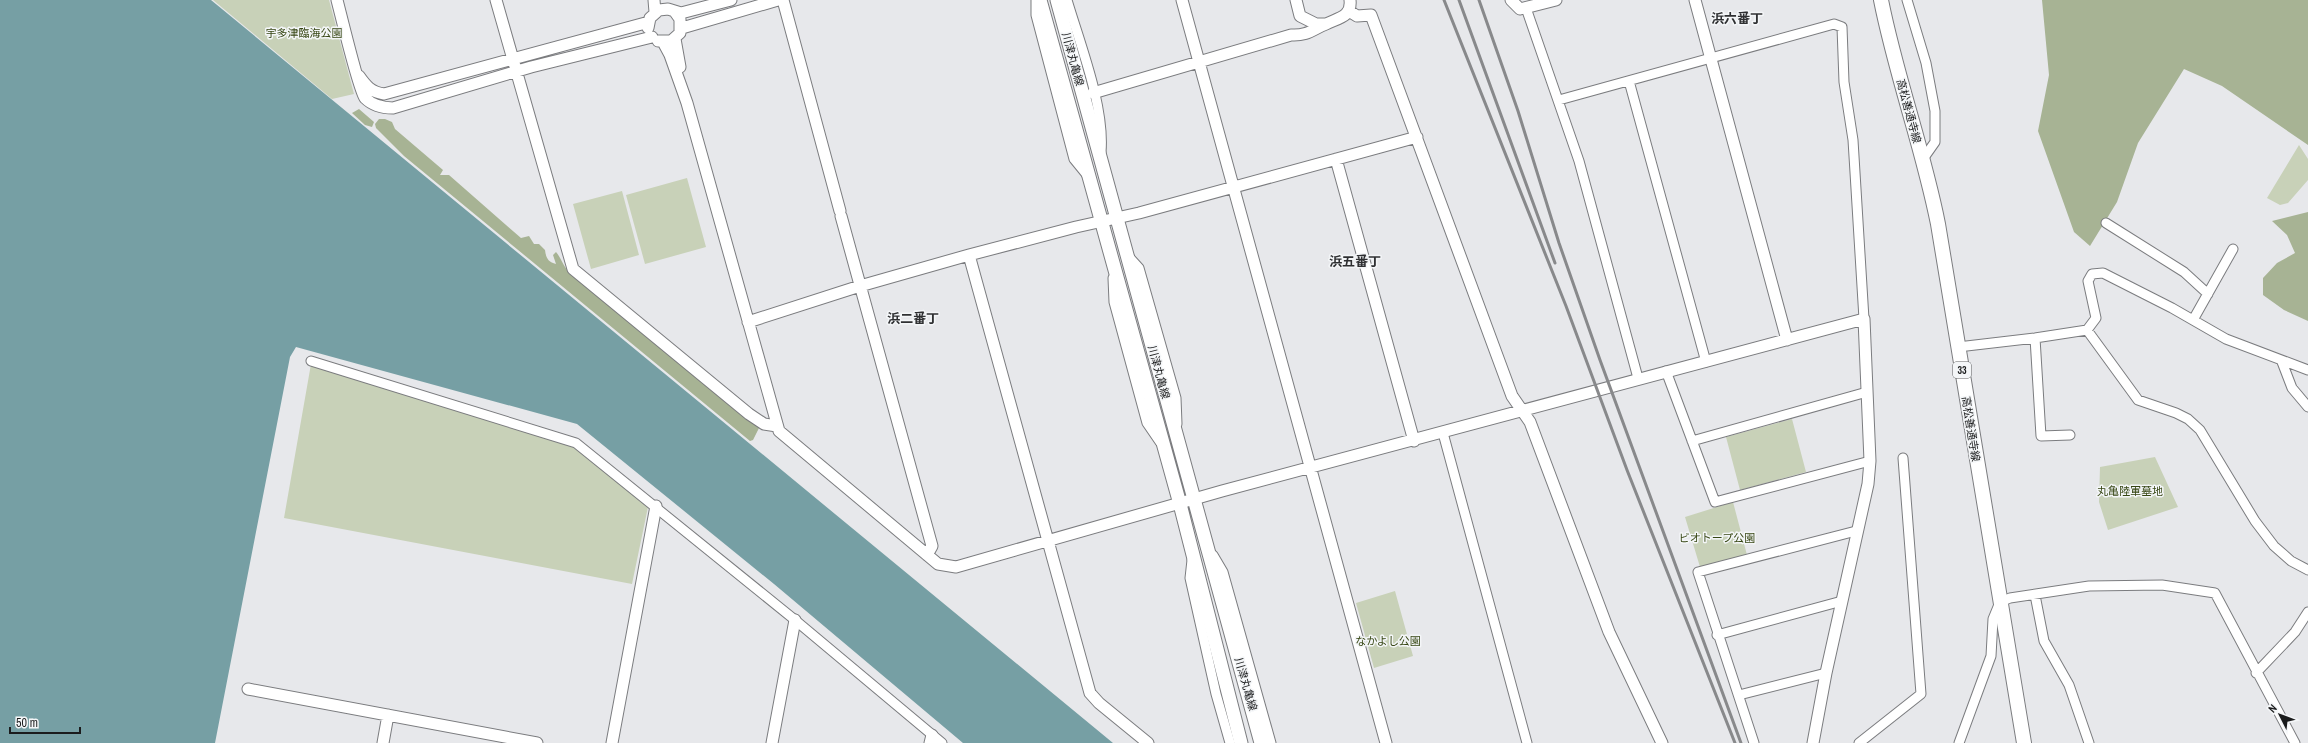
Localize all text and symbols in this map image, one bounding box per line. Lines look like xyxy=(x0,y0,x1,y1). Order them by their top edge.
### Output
district label: 浜六番丁 xyxy=(1711,10,1763,27)
park label: 宇多津臨海公園 xyxy=(266,26,343,40)
street label: 川津丸亀線 xyxy=(1059,31,1087,87)
street label: 高松善通寺線 xyxy=(1894,77,1924,145)
district label: 浜五番丁 xyxy=(1329,253,1381,270)
district label: 浜二番丁 xyxy=(887,310,939,327)
street label: 川津丸亀線 xyxy=(1145,344,1173,400)
road number: 33 xyxy=(1953,362,1971,378)
street label: 高松善通寺線 xyxy=(1959,395,1983,463)
park label: 丸亀陸軍墓地 xyxy=(2097,484,2163,498)
park label: ビオトープ公園 xyxy=(1679,531,1755,545)
park label: なかよし公園 xyxy=(1355,634,1421,648)
street label: 川津丸亀線 xyxy=(1232,656,1260,712)
north arrow xyxy=(2260,695,2300,735)
text: N xyxy=(2265,701,2280,715)
scale bar xyxy=(10,709,80,735)
text: 50 m xyxy=(16,715,38,731)

